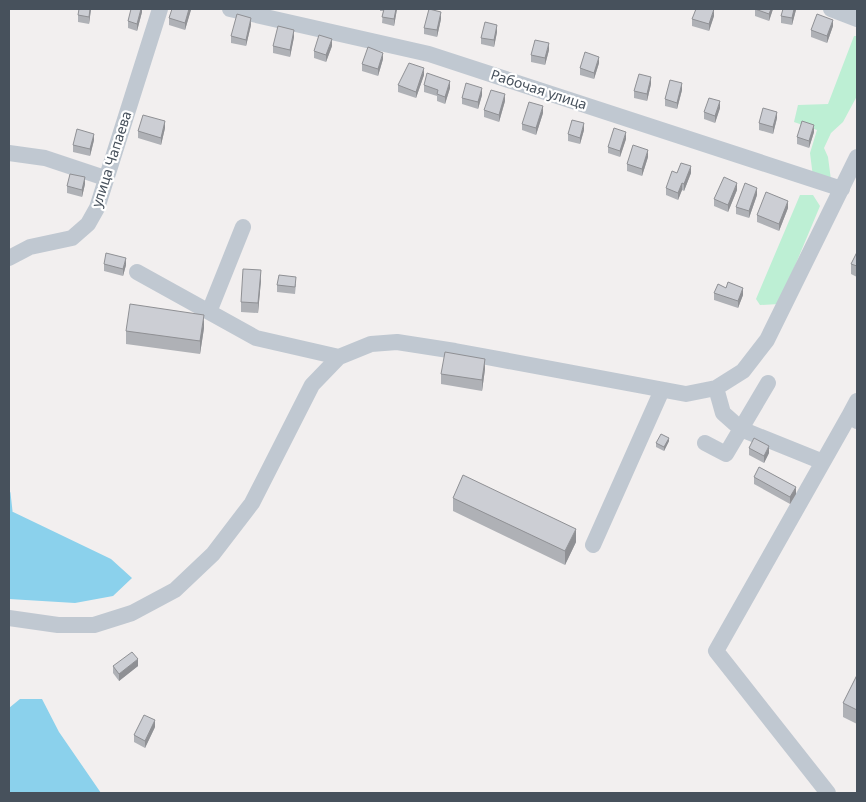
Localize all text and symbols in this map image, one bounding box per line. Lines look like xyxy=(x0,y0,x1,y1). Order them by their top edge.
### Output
street label: Рабочая улица xyxy=(489,65,589,113)
street label: улица Чапаева xyxy=(86,108,136,210)

